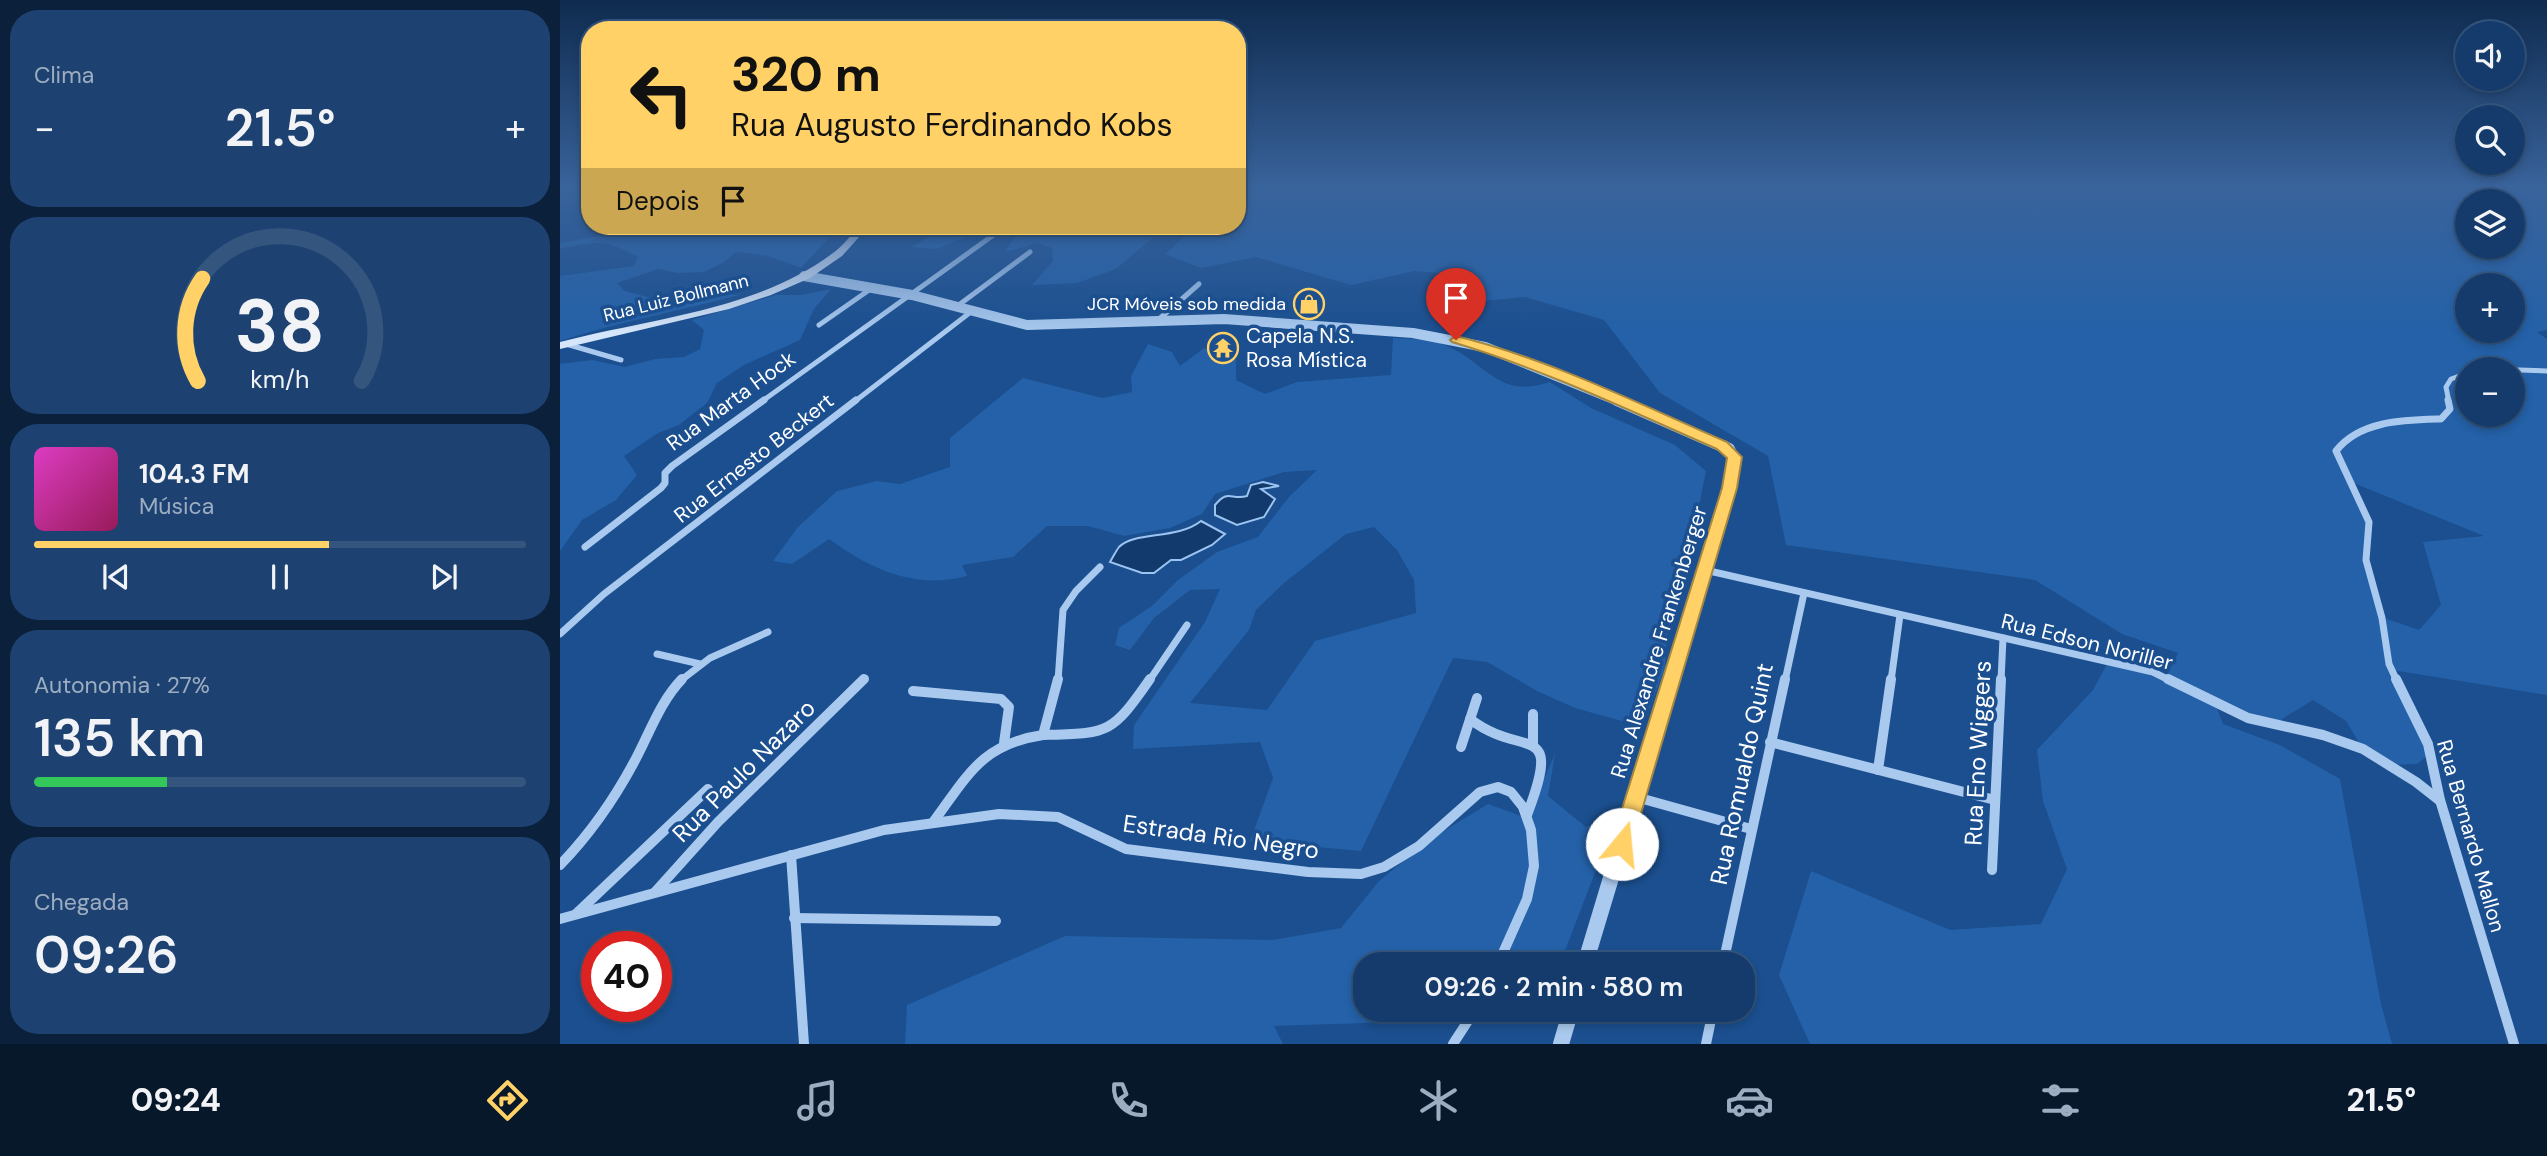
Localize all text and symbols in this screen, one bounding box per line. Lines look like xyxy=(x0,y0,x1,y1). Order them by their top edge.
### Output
map controls xyxy=(2455,21,2525,427)
button: sound xyxy=(2455,21,2525,91)
text: 320 m xyxy=(731,42,881,106)
icon: left xyxy=(616,49,707,140)
text: Clima xyxy=(34,60,94,90)
text: 21.5° xyxy=(224,94,336,162)
text: − xyxy=(34,103,55,153)
text: + xyxy=(505,103,526,153)
text: Rua Augusto Ferdinando Kobs xyxy=(731,104,1173,146)
button: search xyxy=(2455,105,2525,175)
icon: arrive xyxy=(714,182,752,220)
text: Depois xyxy=(616,184,700,218)
button: layers xyxy=(2455,189,2525,259)
street label: Rua Luiz Bollmann xyxy=(601,268,751,328)
pin xyxy=(1426,268,1486,340)
button: + xyxy=(2455,273,2525,343)
icon: arrive xyxy=(1437,279,1475,317)
text: 38 xyxy=(235,280,325,375)
shop icon: JCR Móveis sob medida xyxy=(1292,287,1326,321)
place label: JCR Móveis sob medida xyxy=(1087,292,1286,316)
place label: Capela N.S. Rosa Mística xyxy=(1246,322,1367,374)
temple icon: Capela N.S. Rosa Mística xyxy=(1206,331,1240,365)
street label: Rua Marta Hock xyxy=(661,344,801,457)
button: − xyxy=(2455,357,2525,427)
text: km/h xyxy=(250,363,310,396)
street label: Rua Ernesto Beckert xyxy=(668,387,840,529)
text: 104.3 FM xyxy=(139,457,250,491)
text: Música xyxy=(139,491,214,521)
street label: Rua Alexandre Frankenberger xyxy=(1604,502,1714,782)
icon: previous xyxy=(97,558,135,596)
icon: pause xyxy=(261,558,299,596)
icon: next xyxy=(425,558,463,596)
street label: Rua Edson Noriller xyxy=(1998,607,2176,677)
street label: Rua Romualdo Quint xyxy=(1703,660,1780,888)
street label: Rua Eno Wiggers xyxy=(1957,660,1998,846)
text: Autonomia · 27% xyxy=(34,670,210,700)
street label: Rua Paulo Nazaro xyxy=(666,693,822,849)
text: 135 km xyxy=(34,704,205,772)
street label: Rua Bernardo Mallon xyxy=(2430,737,2512,935)
street label: Estrada Rio Negro xyxy=(1121,807,1321,866)
position arrow xyxy=(1585,807,1659,881)
text: Chegada xyxy=(34,887,129,917)
text: 09:26 xyxy=(34,921,179,989)
speed limit sign: 40 xyxy=(581,931,672,1022)
text: 09:26 · 2 min · 580 m xyxy=(1425,970,1683,1004)
icon: directions xyxy=(483,1076,532,1125)
icon: music xyxy=(793,1076,842,1125)
icon: phone xyxy=(1104,1076,1153,1125)
icon: climate xyxy=(1414,1076,1463,1125)
icon: car xyxy=(1725,1076,1774,1125)
icon: filters xyxy=(2036,1076,2085,1125)
text: 09:24 xyxy=(131,1079,221,1121)
text: 21.5° xyxy=(2346,1079,2416,1121)

